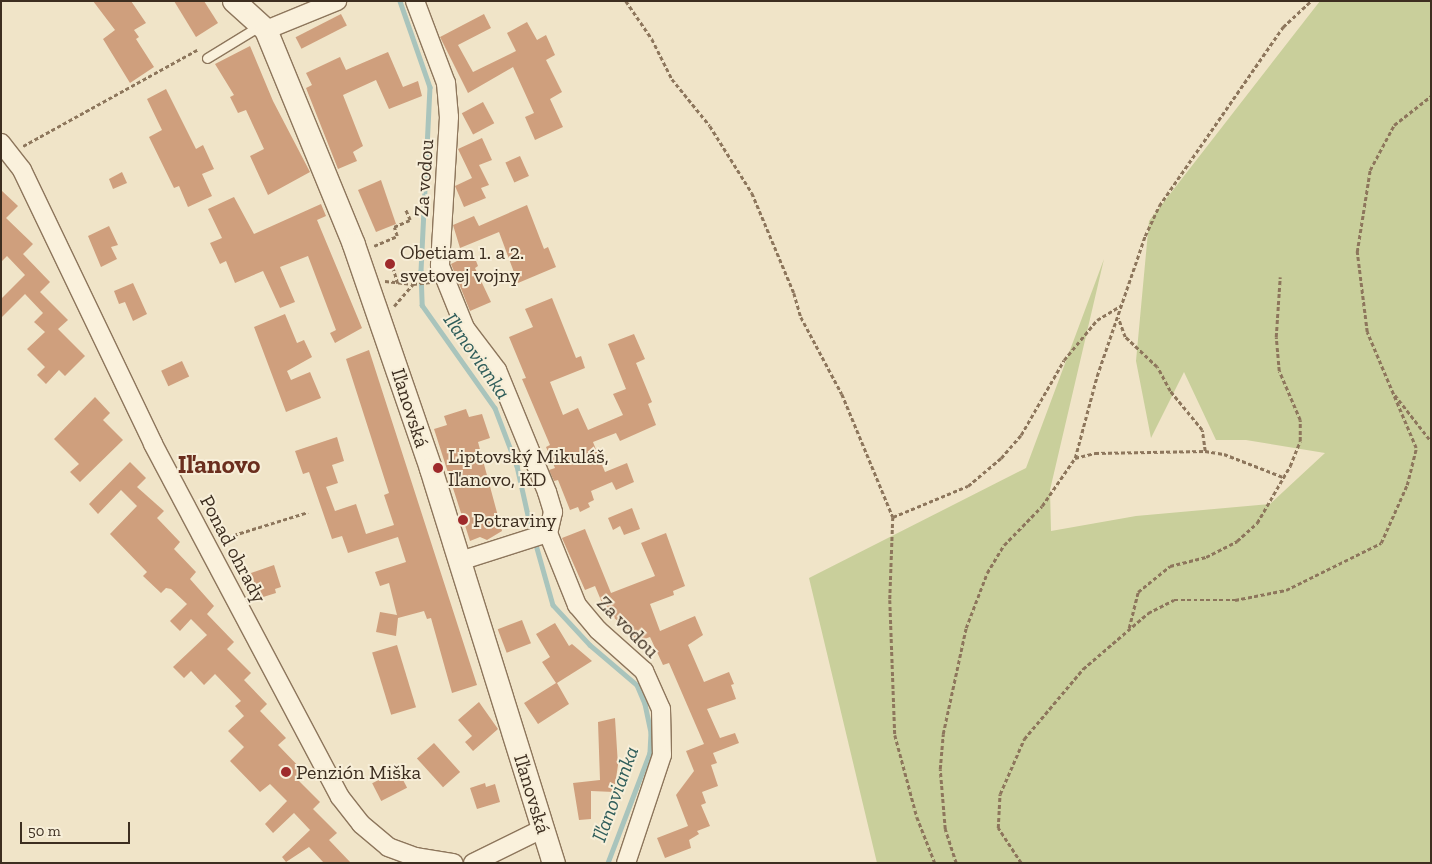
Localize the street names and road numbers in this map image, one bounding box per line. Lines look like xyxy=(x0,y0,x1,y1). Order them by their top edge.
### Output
street label: Za vodou xyxy=(409,138,439,218)
street label: Iľanovská xyxy=(386,365,434,451)
street label: Ponad ohrady xyxy=(195,491,271,607)
street label: Za vodou xyxy=(592,591,664,663)
street label: Iľanovská xyxy=(509,751,555,837)

